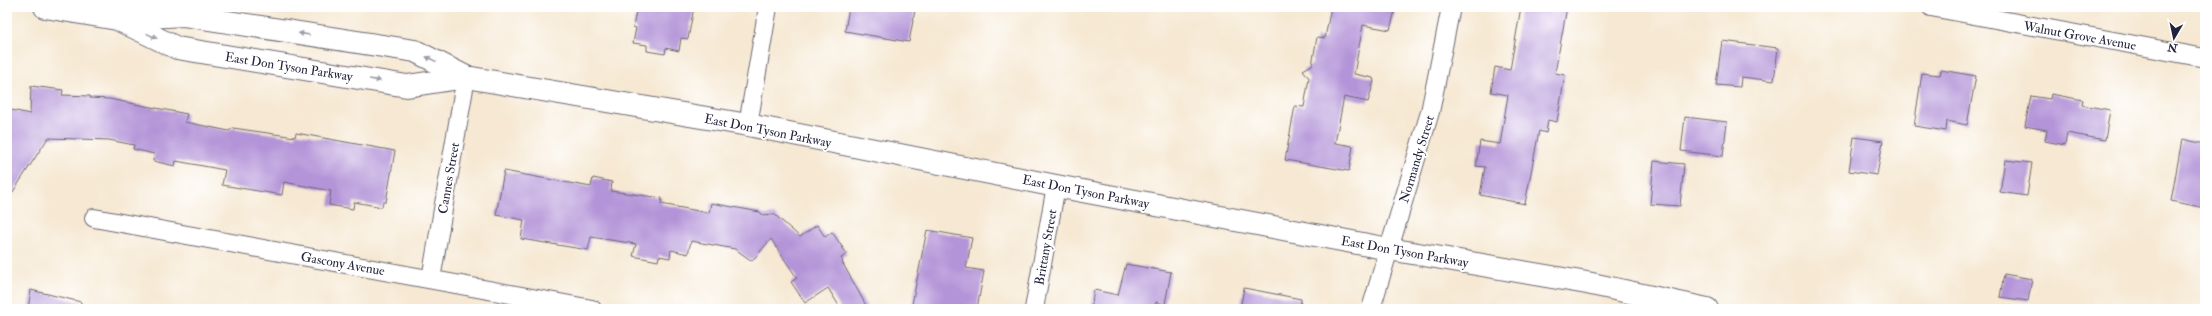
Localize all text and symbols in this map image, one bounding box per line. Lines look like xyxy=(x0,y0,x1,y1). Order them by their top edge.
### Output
street label: Walnut Grove Avenue xyxy=(2021,18,2138,54)
north arrow xyxy=(2154,18,2194,58)
one-way arrow xyxy=(298,31,310,37)
one-way arrow xyxy=(147,33,158,39)
text: N xyxy=(2166,40,2179,55)
street label: East Don Tyson Parkway xyxy=(224,49,354,86)
one-way arrow xyxy=(425,56,437,63)
one-way arrow xyxy=(369,77,381,83)
street label: East Don Tyson Parkway xyxy=(703,111,833,152)
street label: Normandy Street xyxy=(1396,114,1439,205)
street label: Cannes Street xyxy=(435,141,463,215)
street label: East Don Tyson Parkway xyxy=(1021,172,1151,213)
street label: Brittany Street xyxy=(1031,208,1062,287)
street label: East Don Tyson Parkway xyxy=(1340,233,1470,272)
street label: Gascony Avenue xyxy=(299,249,387,280)

